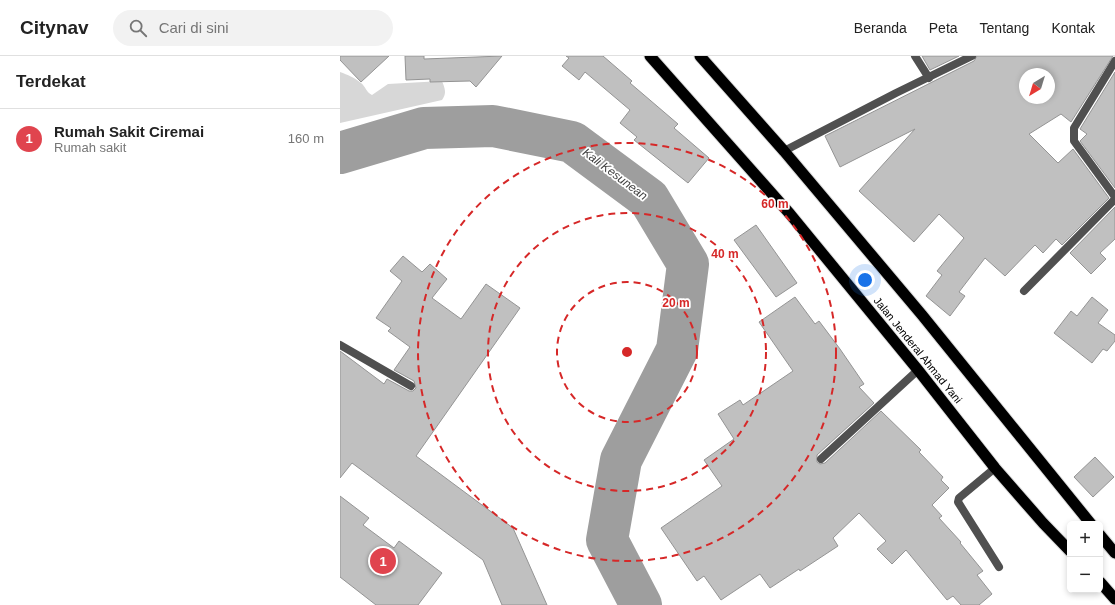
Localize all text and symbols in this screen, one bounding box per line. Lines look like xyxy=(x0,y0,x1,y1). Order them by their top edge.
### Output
search box xyxy=(113,10,393,46)
text: Citynav xyxy=(20,17,89,38)
icon: search xyxy=(127,17,149,39)
text: Cari di sini xyxy=(159,19,229,36)
text: Beranda xyxy=(854,20,907,36)
text: Peta xyxy=(929,20,958,36)
text: Tentang xyxy=(980,20,1029,36)
text: Kontak xyxy=(1051,20,1095,36)
north arrow xyxy=(1019,68,1055,104)
text: Terdekat xyxy=(16,72,86,91)
text: Rumah Sakit Ciremai xyxy=(54,123,204,140)
text: 1 xyxy=(25,131,33,146)
text: 160 m xyxy=(288,131,324,146)
text: Rumah sakit xyxy=(54,140,126,155)
water label: Kali Kesunean xyxy=(580,145,650,203)
text: 60 m xyxy=(761,197,789,211)
text: 40 m xyxy=(711,247,739,261)
your location xyxy=(855,270,875,290)
street label: Jalan Jenderal Ahmad Yani xyxy=(872,295,964,405)
text: 20 m xyxy=(662,296,690,310)
centre of rings xyxy=(620,345,634,359)
map controls xyxy=(1067,521,1103,593)
button: + xyxy=(1067,521,1103,557)
pin: 1 xyxy=(370,546,396,576)
button: − xyxy=(1067,557,1103,593)

